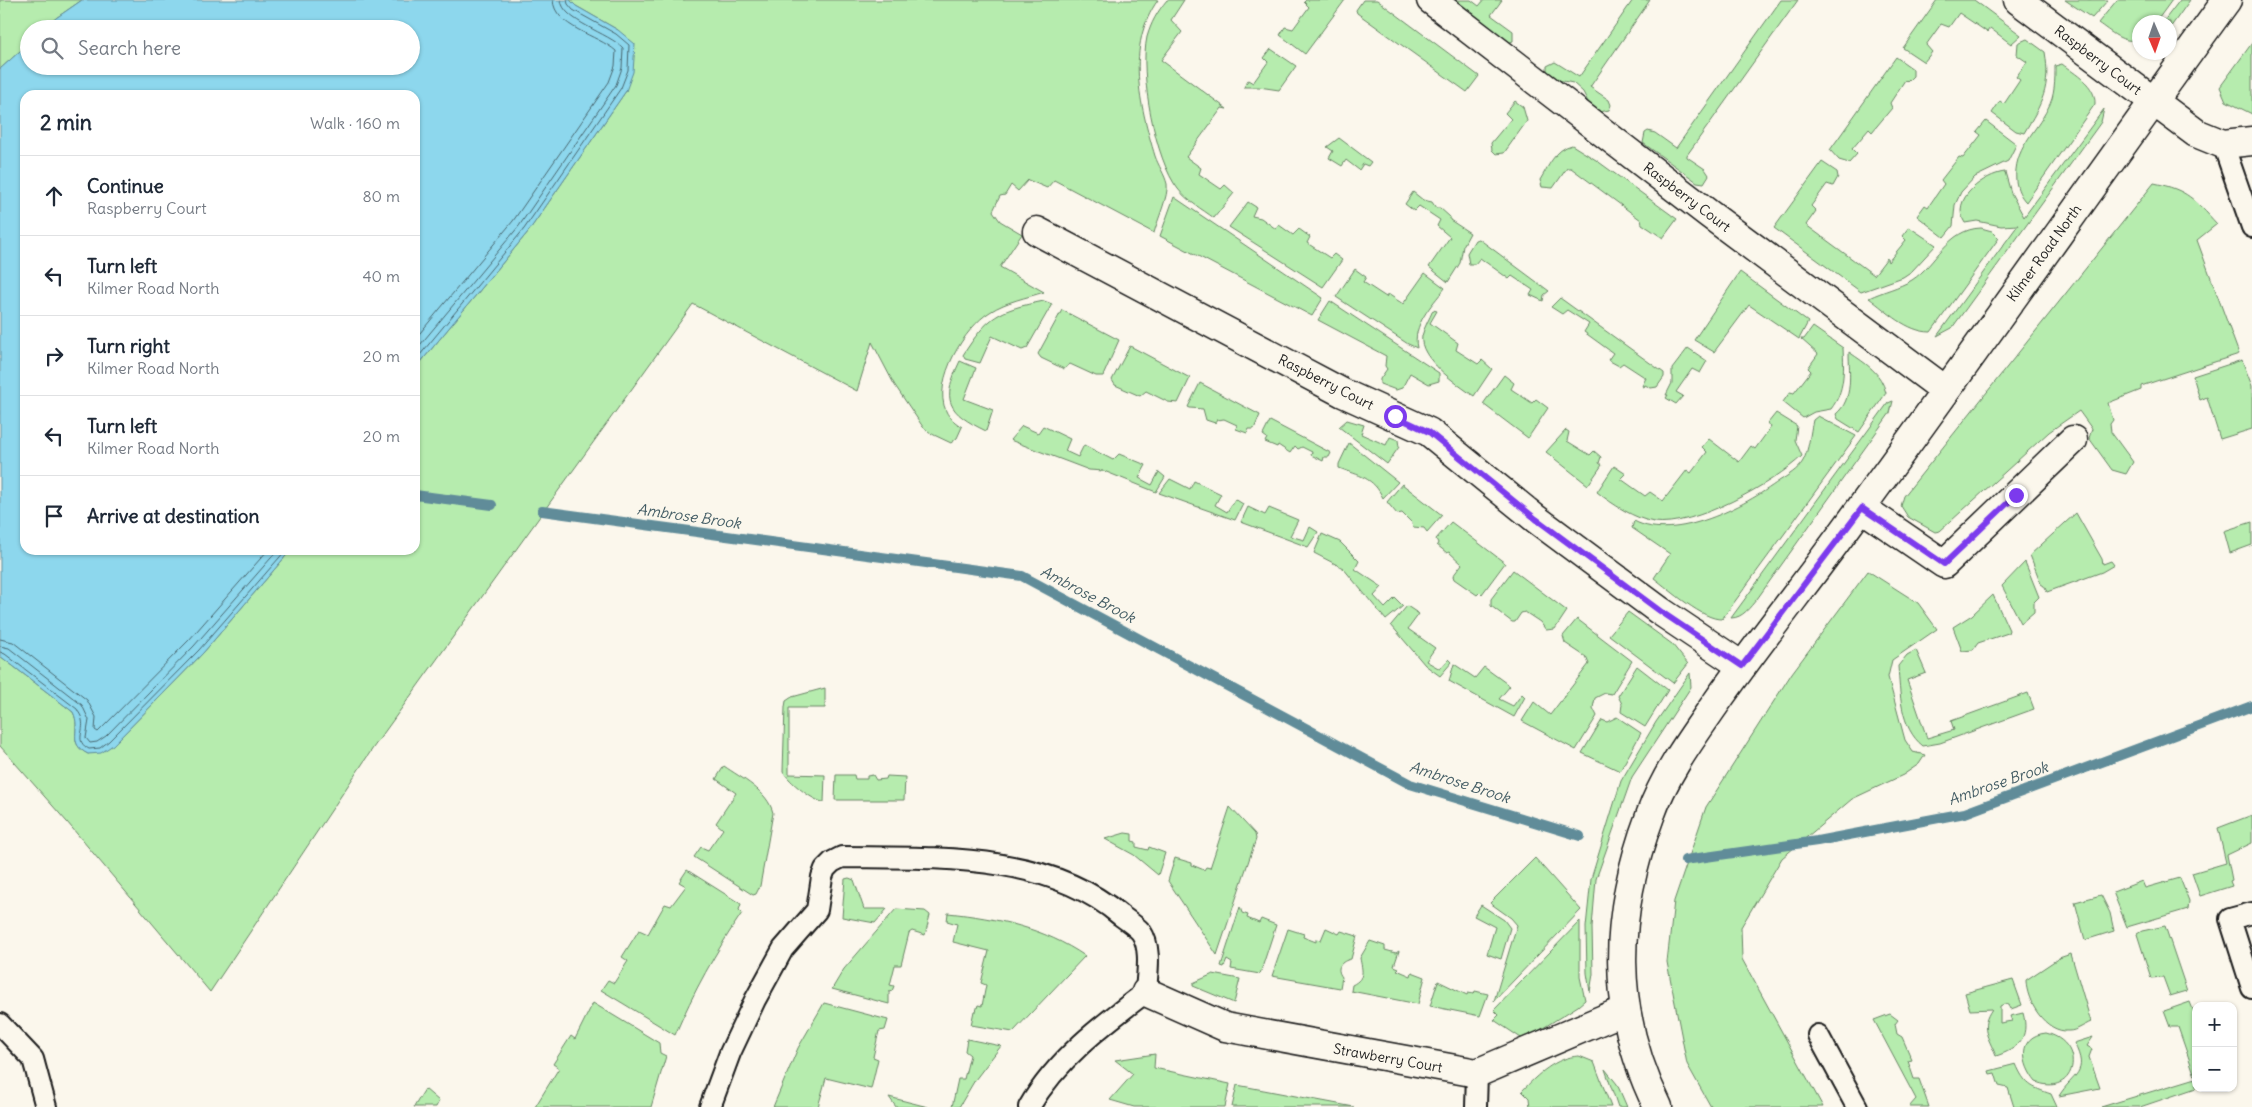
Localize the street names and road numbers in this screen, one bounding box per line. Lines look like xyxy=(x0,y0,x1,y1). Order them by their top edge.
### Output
street label: Raspberry Court xyxy=(2051,21,2145,99)
street label: Raspberry Court xyxy=(1640,158,1734,236)
street label: Kilmer Road North xyxy=(2003,201,2085,305)
street label: Raspberry Court xyxy=(1275,350,1377,414)
street label: Strawberry Court xyxy=(1332,1040,1444,1076)

